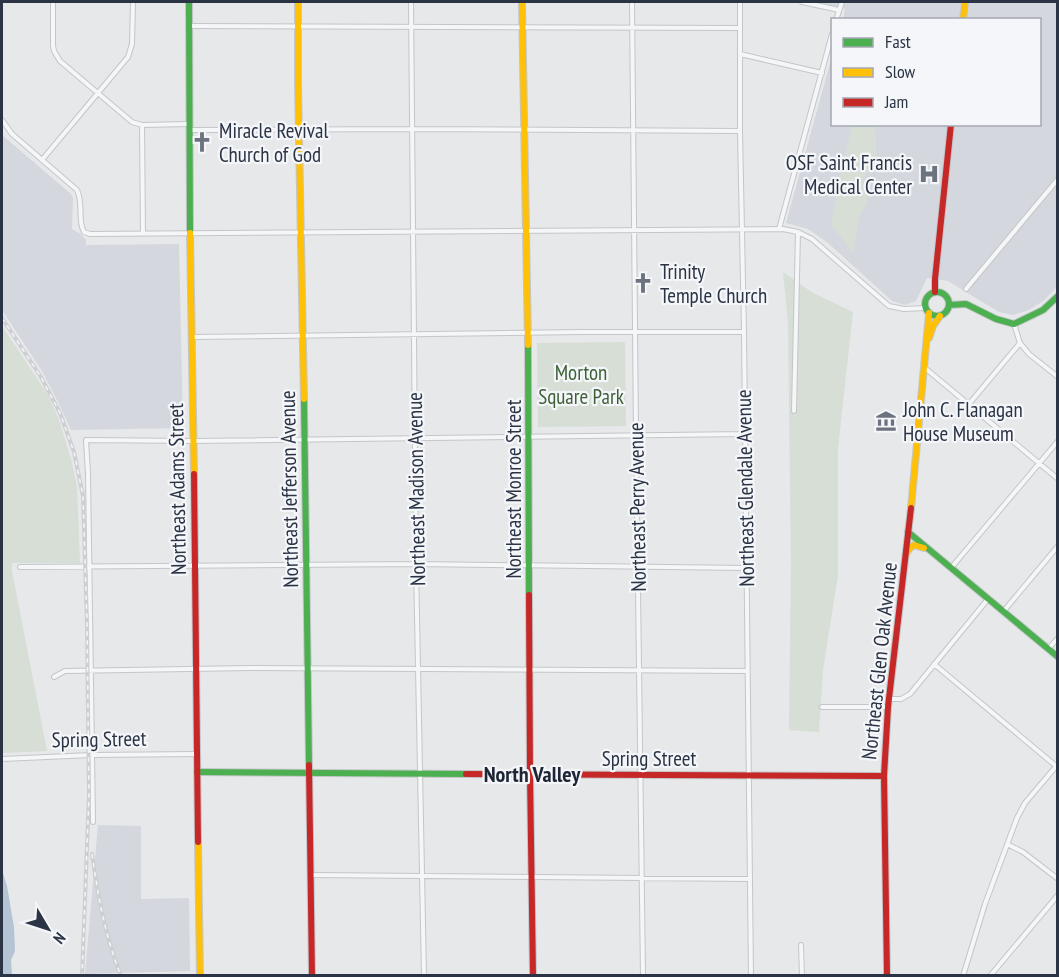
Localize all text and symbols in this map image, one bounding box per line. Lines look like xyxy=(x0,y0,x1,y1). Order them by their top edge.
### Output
legend xyxy=(831,18,1041,126)
text: Fast xyxy=(885,30,911,53)
text: Slow xyxy=(885,60,916,83)
text: Jam xyxy=(884,90,908,113)
place label: Miracle Revival Church of God xyxy=(219,117,328,168)
church icon: Miracle Revival Church of God xyxy=(190,130,214,154)
place label: OSF Saint Francis Medical Center xyxy=(786,149,912,200)
hospital icon: OSF Saint Francis Medical Center xyxy=(917,162,941,186)
place label: Trinity Temple Church xyxy=(660,258,767,309)
church icon: Trinity Temple Church xyxy=(631,271,655,295)
park label: Morton Square Park xyxy=(538,359,624,410)
street label: Northeast Glendale Avenue xyxy=(730,389,760,587)
street label: Northeast Jefferson Avenue xyxy=(274,390,304,588)
street label: Northeast Madison Avenue xyxy=(401,392,431,586)
place label: John C. Flanagan House Museum xyxy=(902,396,1023,447)
street label: Northeast Monroe Street xyxy=(500,399,527,579)
street label: Northeast Adams Street xyxy=(162,403,192,575)
museum icon: John C. Flanagan House Museum xyxy=(874,409,898,433)
street label: Northeast Perry Avenue xyxy=(622,422,652,592)
street label: Northeast Glen Oak Avenue xyxy=(855,561,903,761)
street label: Spring Street xyxy=(51,725,147,753)
street label: Spring Street xyxy=(602,745,697,772)
district label: North Valley xyxy=(484,760,582,788)
north arrow xyxy=(18,899,78,959)
text: N xyxy=(49,929,70,948)

